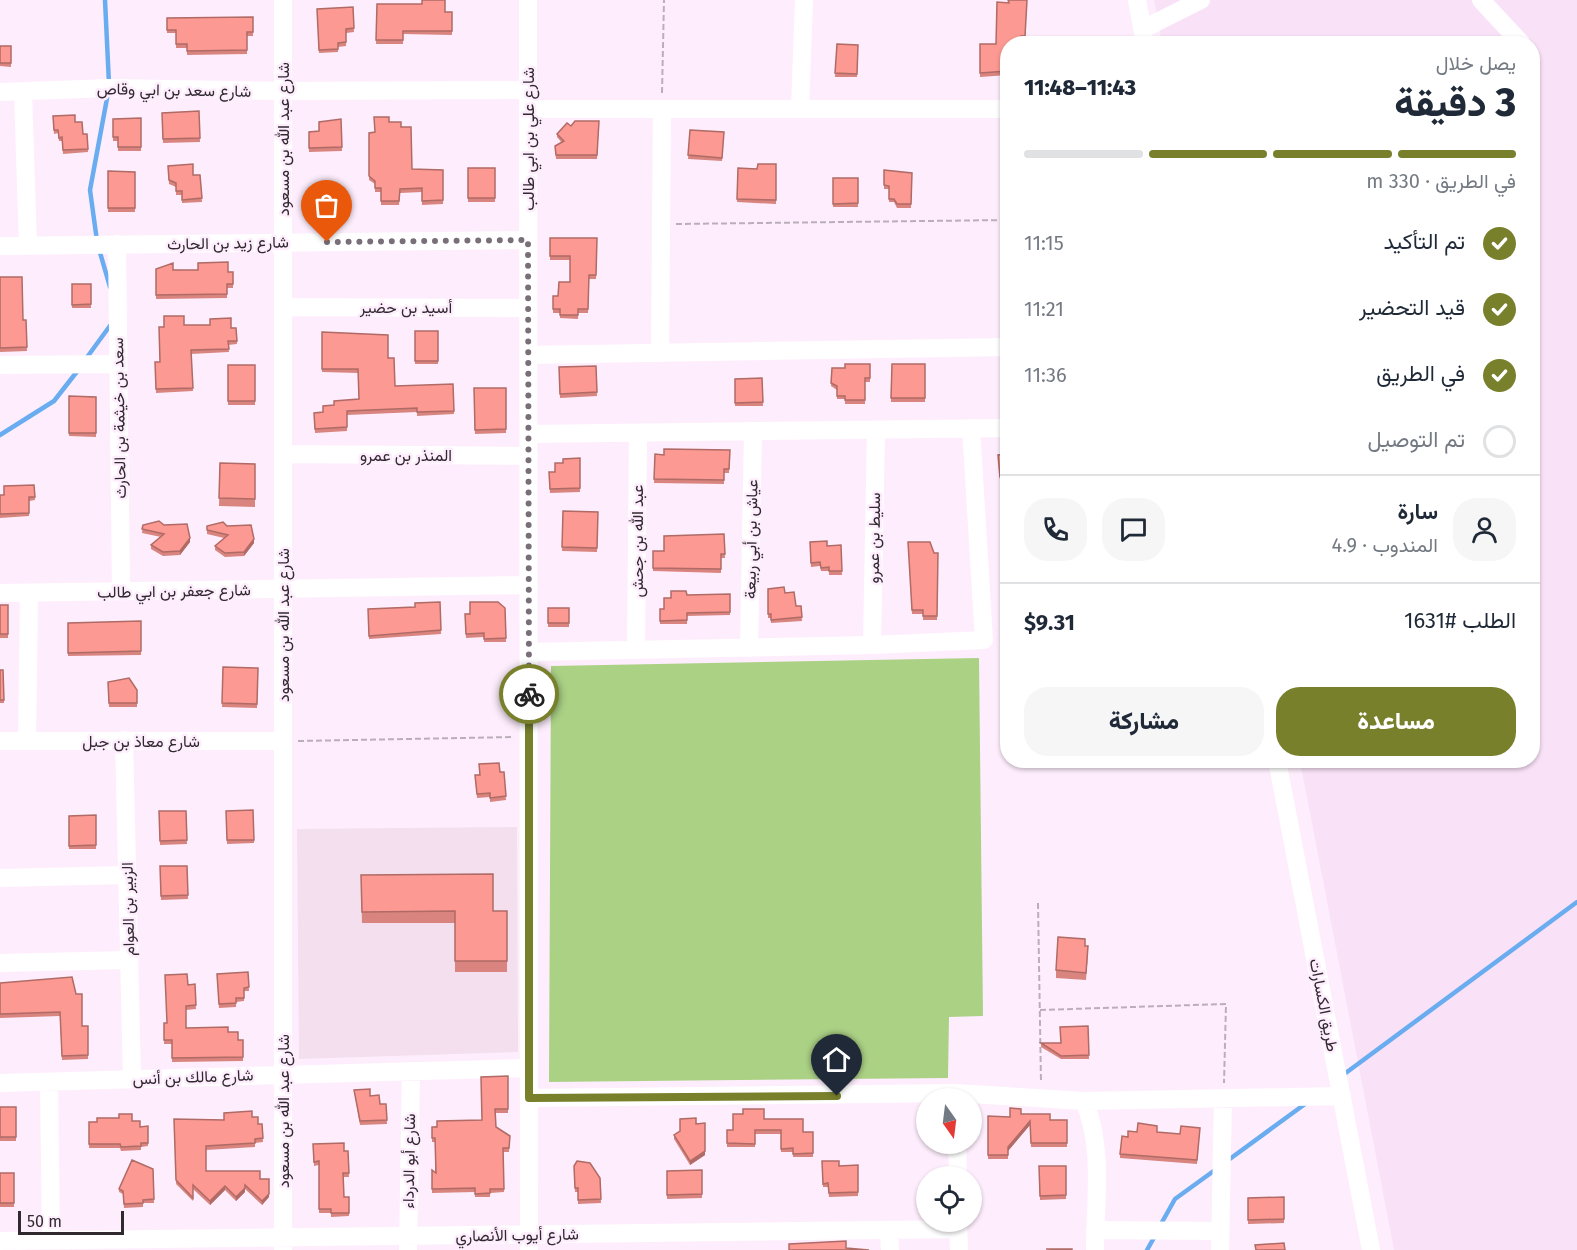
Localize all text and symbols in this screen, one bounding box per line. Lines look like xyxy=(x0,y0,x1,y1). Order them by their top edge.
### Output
text: يصل خلال xyxy=(1436,51,1516,75)
street label: شارع عبد الله بن مسعود xyxy=(274,62,295,216)
street label: شارع علي بن ابي طالب xyxy=(519,67,542,211)
text: 11:43–11:48 xyxy=(1024,74,1136,101)
street label: شارع سعد بن ابي وقاص xyxy=(97,79,251,105)
text: 3 دقيقة xyxy=(1394,80,1516,126)
text: في الطريق · 330 m xyxy=(1366,169,1516,193)
pin xyxy=(301,180,352,242)
icon: bag xyxy=(310,189,343,222)
icon: check xyxy=(1483,227,1516,260)
text: تم التأكيد xyxy=(1383,228,1465,255)
text: 11:15 xyxy=(1024,231,1064,255)
street label: شارع زيد بن الحارث xyxy=(167,232,289,256)
icon: check xyxy=(1483,293,1516,326)
text: قيد التحضير xyxy=(1359,294,1465,321)
text: 11:21 xyxy=(1024,297,1064,321)
street label: أسيد بن حضير xyxy=(359,298,452,318)
street label: سعد بن خيثمة بن الحارث xyxy=(108,337,131,499)
icon: check xyxy=(1483,359,1516,392)
text: في الطريق xyxy=(1376,360,1465,387)
text: 11:36 xyxy=(1024,363,1067,387)
text: تم التوصيل xyxy=(1367,426,1465,453)
street label: المنذر بن عمرو xyxy=(360,446,452,466)
street label: عياش بن أبي ربيعة xyxy=(740,479,766,599)
street label: عبد الله بن جحش xyxy=(628,485,648,597)
street label: سليط بن عمرو xyxy=(864,492,885,584)
button: phone xyxy=(1024,498,1087,561)
button: chat xyxy=(1102,498,1165,561)
text: سارة xyxy=(1397,498,1438,525)
button: person xyxy=(1453,498,1516,561)
text: المندوب · 4.9 xyxy=(1332,533,1438,557)
street label: شارع عبد الله بن مسعود xyxy=(274,548,295,702)
street label: شارع جعفر بن ابي طالب xyxy=(97,580,251,606)
text: الطلب #1631 xyxy=(1404,607,1516,634)
text: $9.31 xyxy=(1024,609,1075,636)
courier xyxy=(499,664,559,724)
icon: bike xyxy=(513,678,546,711)
button: مشاركة xyxy=(1024,687,1264,756)
button: مساعدة xyxy=(1276,687,1516,756)
street label: شارع معاذ بن جبل xyxy=(82,732,200,753)
street label: الزبير بن العوام xyxy=(118,862,139,956)
street label: طريق الكسارات xyxy=(1305,957,1342,1053)
street label: شارع عبد الله بن مسعود xyxy=(274,1034,295,1188)
pin xyxy=(811,1034,862,1096)
icon: home xyxy=(820,1043,853,1076)
street label: شارع مالك بن أنس xyxy=(132,1065,254,1091)
north arrow xyxy=(916,1088,982,1154)
map controls xyxy=(916,1088,982,1232)
street label: شارع أبو الدرداء xyxy=(399,1113,421,1209)
button: locate xyxy=(916,1166,982,1232)
scale bar xyxy=(18,1208,124,1236)
text: 50 m xyxy=(27,1212,62,1231)
street label: شارع أيوب الأنصاري xyxy=(455,1224,579,1250)

